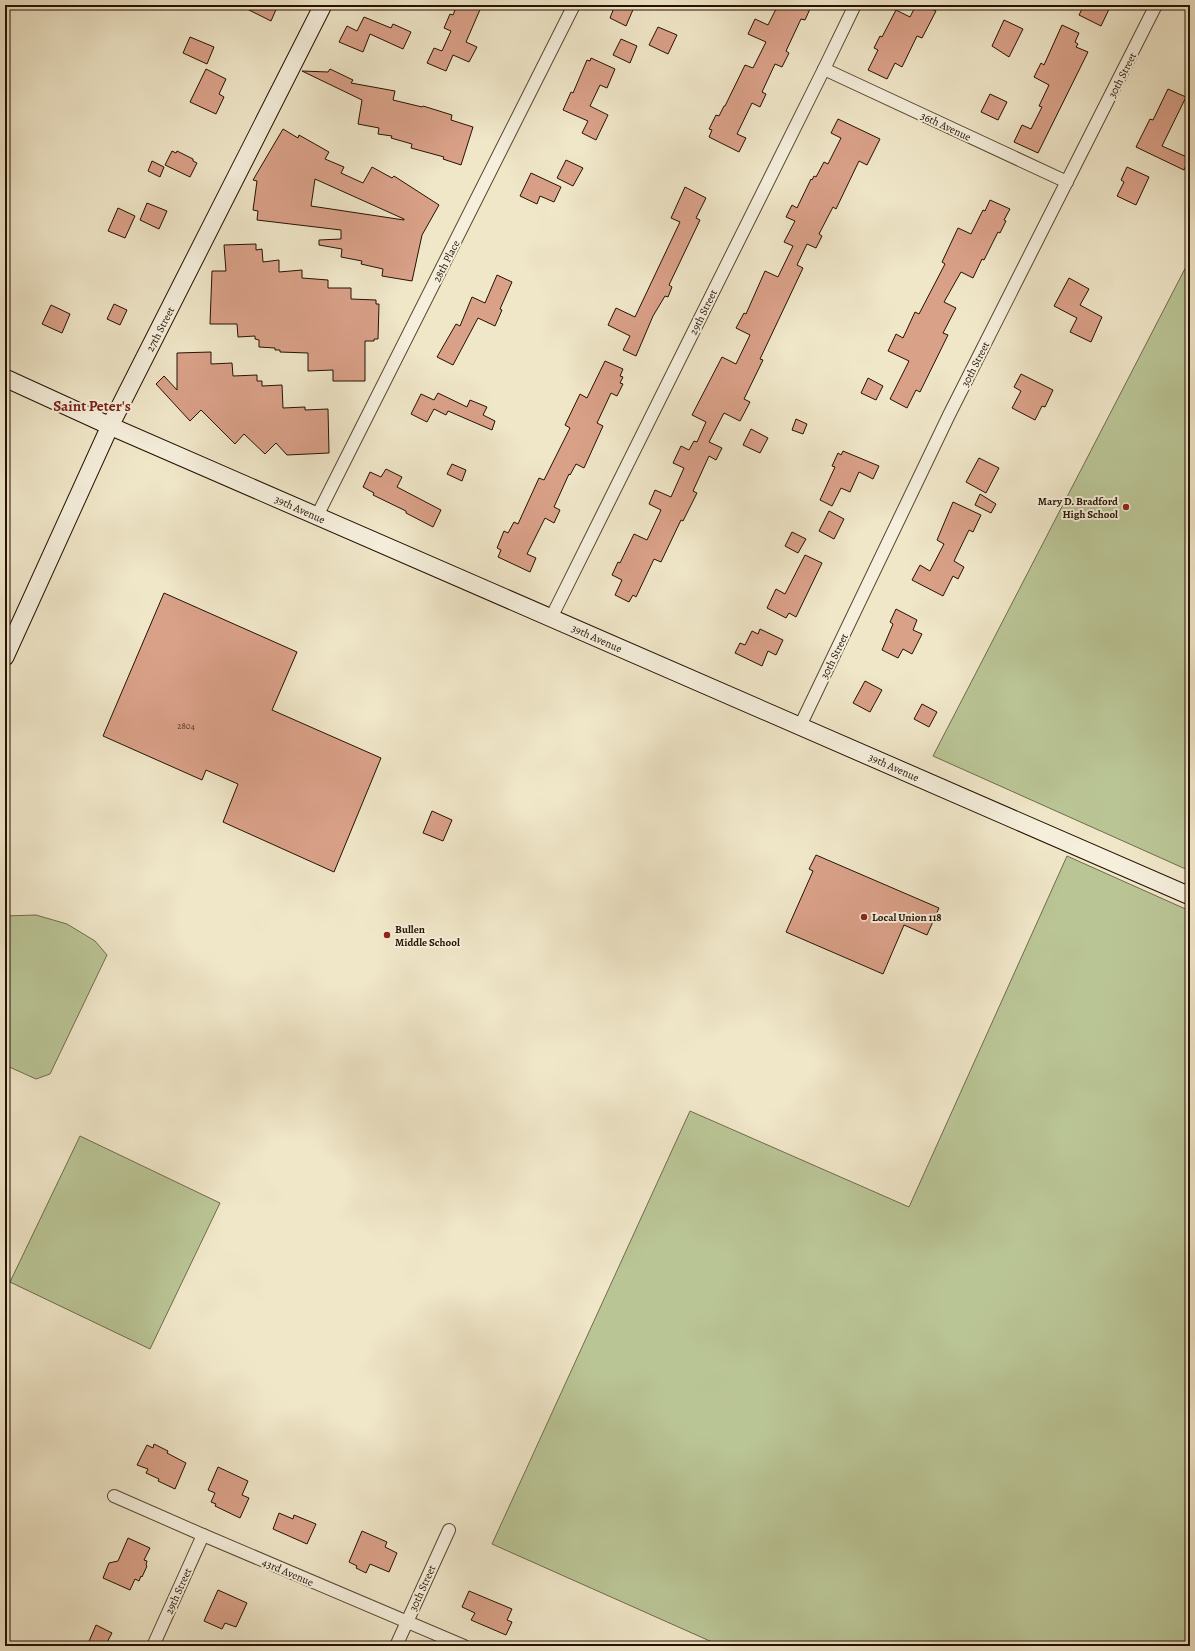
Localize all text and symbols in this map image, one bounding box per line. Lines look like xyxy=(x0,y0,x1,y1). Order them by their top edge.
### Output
street label: 30th Street xyxy=(1105,50,1140,101)
street label: 36th Avenue xyxy=(918,108,974,145)
street label: 28th Place xyxy=(429,237,463,285)
street label: 29th Street xyxy=(686,287,721,338)
street label: 27th Street xyxy=(143,304,178,354)
street label: 30th Street xyxy=(958,339,993,390)
district label: Saint Peter's xyxy=(53,396,131,416)
street label: 39th Avenue xyxy=(272,492,328,527)
place label: Mary D. Bradford High School xyxy=(1038,494,1118,522)
marker: Mary D. Bradford High School xyxy=(1121,502,1131,512)
street label: 39th Avenue xyxy=(569,621,625,656)
street label: 30th Street xyxy=(817,631,852,682)
house number: 2804 xyxy=(177,720,195,732)
street label: 39th Avenue xyxy=(866,750,922,785)
place label: Local Union 118 xyxy=(872,910,942,925)
marker: Local Union 118 xyxy=(859,912,869,922)
place label: Bullen Middle School xyxy=(395,922,460,950)
marker: Bullen Middle School xyxy=(382,930,392,940)
street label: 43rd Avenue xyxy=(260,1555,316,1590)
street label: 30th Street xyxy=(406,1562,439,1614)
street label: 29th Street xyxy=(162,1565,195,1617)

